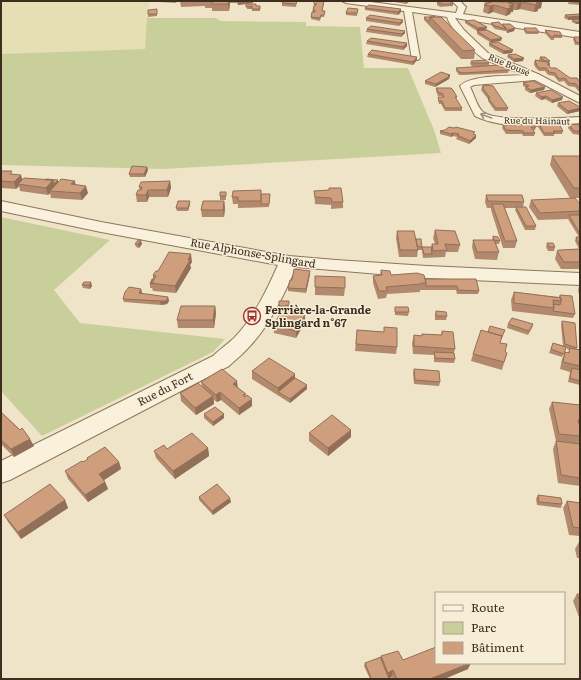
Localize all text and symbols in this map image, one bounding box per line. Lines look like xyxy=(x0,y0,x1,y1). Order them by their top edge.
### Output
street label: Rue Bousé xyxy=(486,49,533,79)
one-way arrow xyxy=(480,112,492,120)
street label: Rue du Hainaut xyxy=(504,112,571,128)
street label: Rue Alphonse-Splingard xyxy=(189,233,317,271)
place label: Ferrière-la-Grande Splingard n°67 xyxy=(265,301,371,330)
bus stop icon: Ferrière-la-Grande Splingard n°67 xyxy=(242,306,262,326)
street label: Rue du Fort xyxy=(134,367,196,409)
legend xyxy=(435,592,565,664)
text: Route xyxy=(471,598,505,616)
text: Parc xyxy=(471,618,496,636)
text: Bâtiment xyxy=(471,638,524,656)

